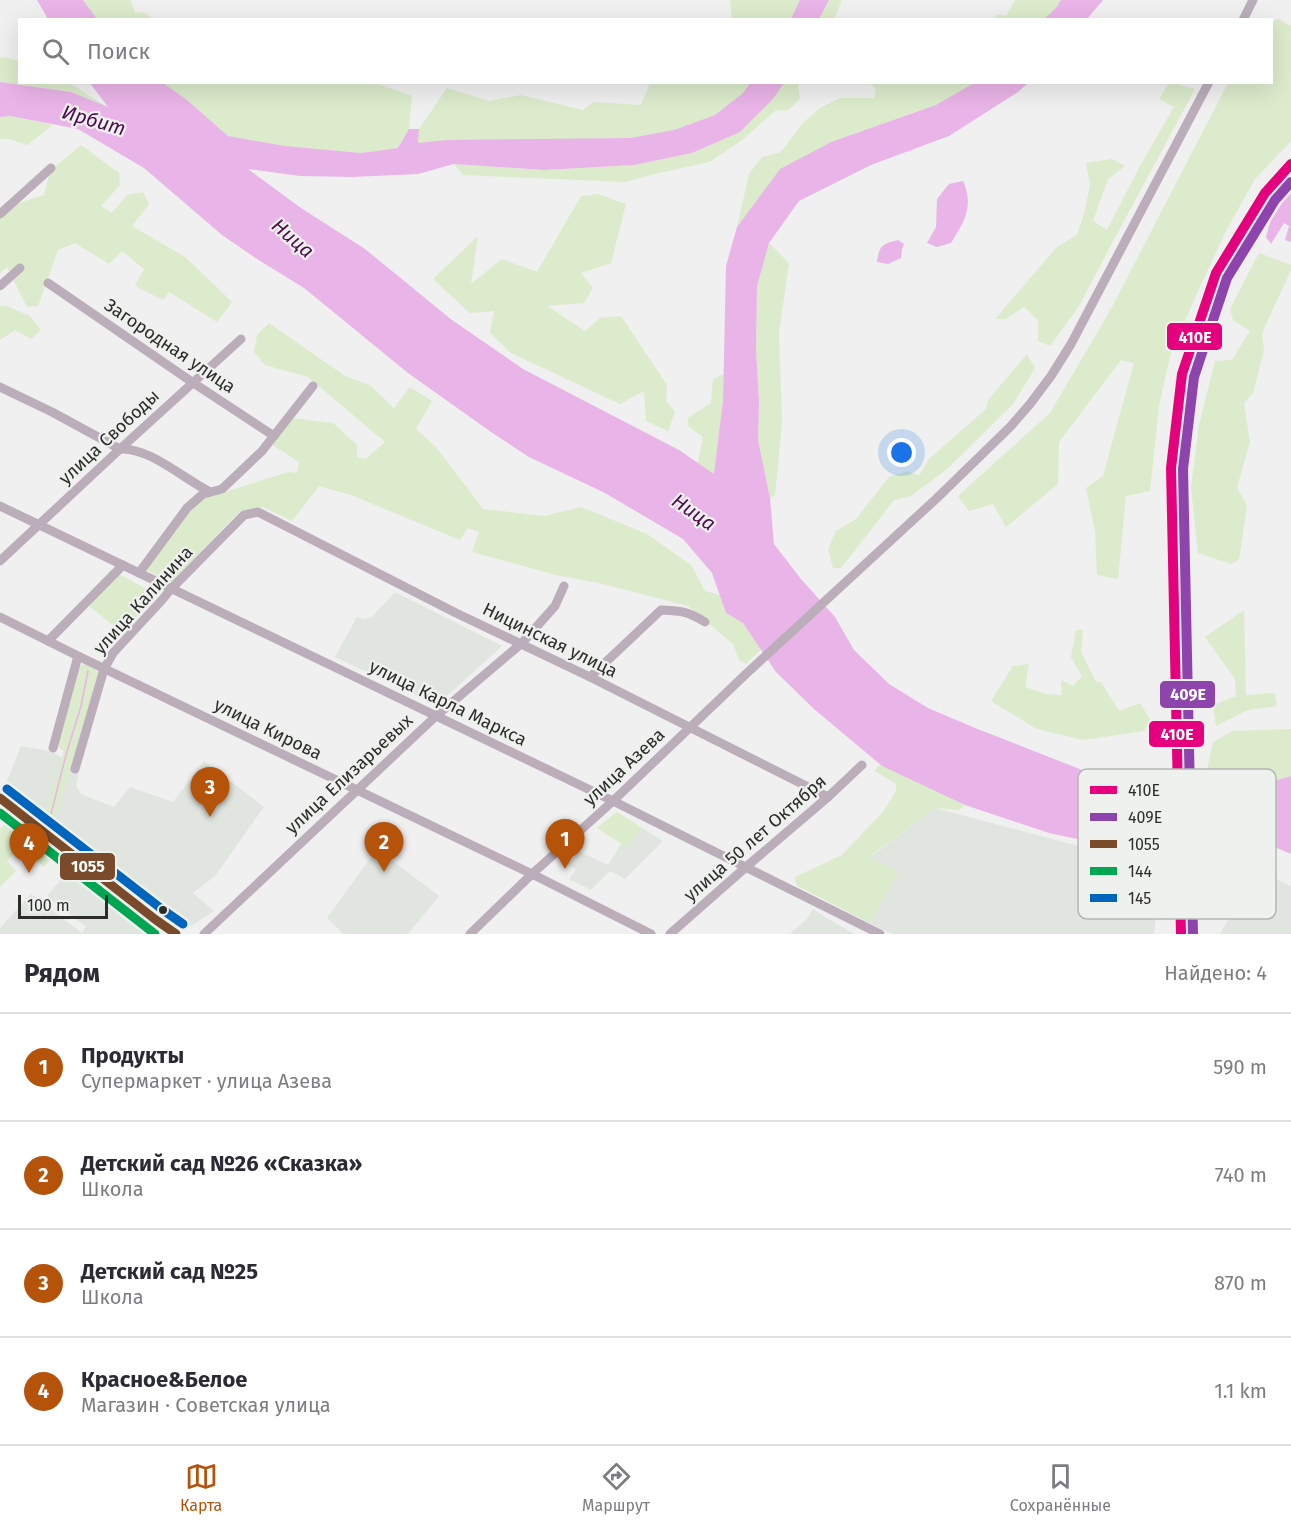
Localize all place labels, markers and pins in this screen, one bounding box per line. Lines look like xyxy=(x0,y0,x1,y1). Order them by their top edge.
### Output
pin: 3 xyxy=(190,768,230,817)
pin: 1 xyxy=(546,820,584,869)
pin: 2 xyxy=(364,822,404,872)
pin: 4 xyxy=(9,824,48,873)
unlabelled marker xyxy=(157,904,169,916)

